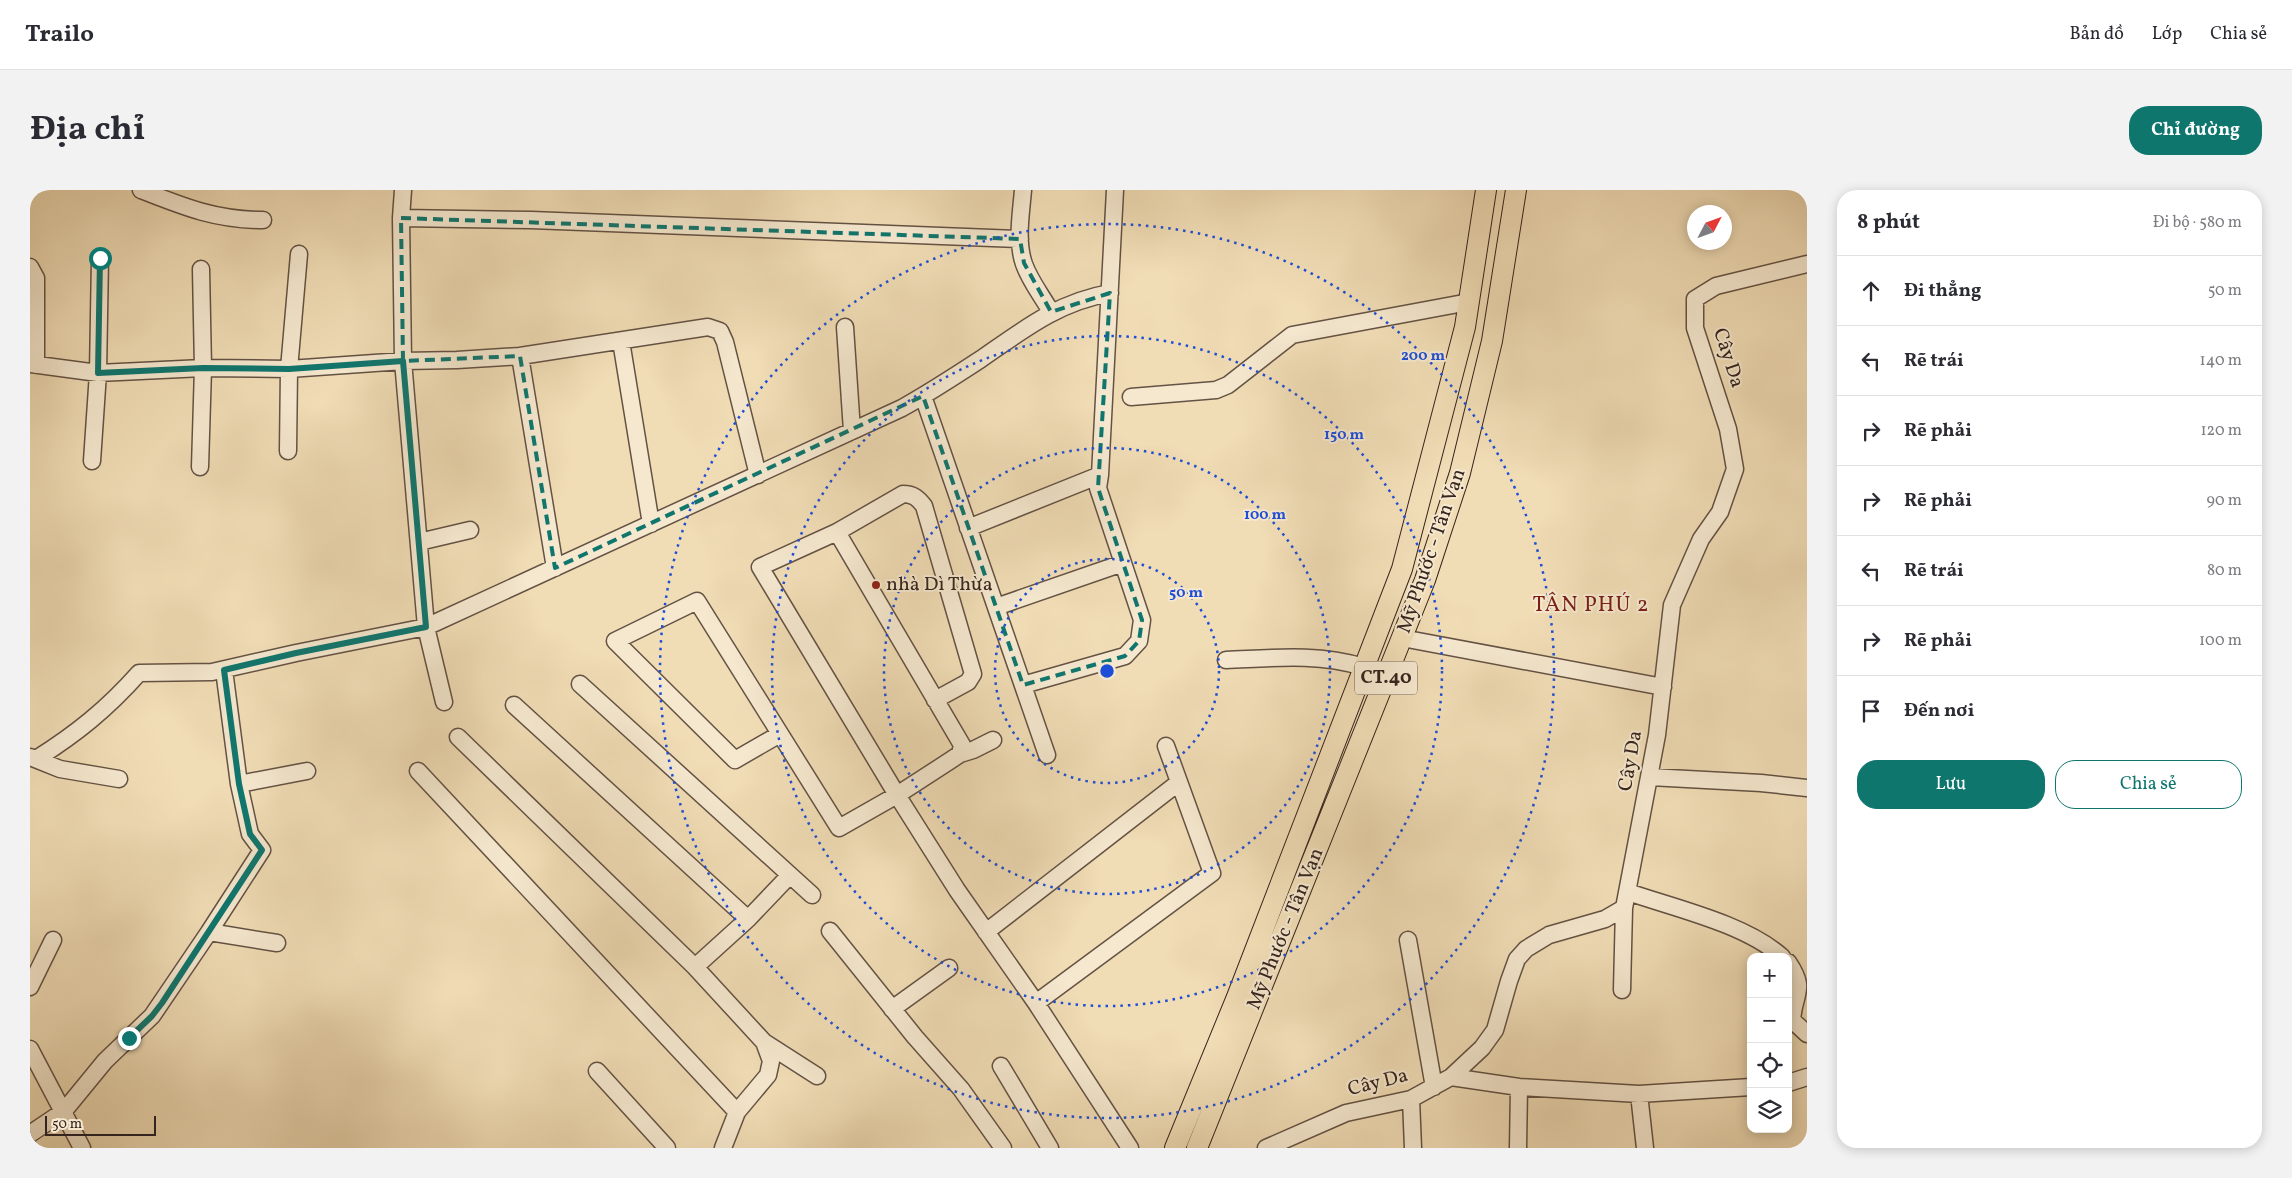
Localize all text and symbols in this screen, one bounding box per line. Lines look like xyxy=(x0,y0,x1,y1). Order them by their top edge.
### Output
text: Trailo xyxy=(25,18,94,52)
text: Bản đồ xyxy=(2070,22,2124,47)
text: Lớp xyxy=(2152,22,2182,47)
text: Chia sẻ xyxy=(2210,22,2267,47)
text: Địa chỉ xyxy=(30,106,145,154)
button: Chỉ đường xyxy=(2129,106,2262,155)
north arrow xyxy=(1687,205,1732,250)
text: 8 phút xyxy=(1857,208,1920,237)
text: Đi bộ · 580 m xyxy=(2153,212,2242,234)
route start xyxy=(89,247,112,270)
icon: ahead xyxy=(1857,277,1885,305)
text: Đi thẳng xyxy=(1904,278,1981,304)
text: 50 m xyxy=(2208,280,2242,302)
street label: Cây Da xyxy=(1705,325,1751,391)
text: 200 m xyxy=(1401,346,1445,367)
icon: left xyxy=(1857,347,1885,375)
text: Rẽ trái xyxy=(1904,348,1964,374)
text: 140 m xyxy=(2200,350,2242,372)
icon: right xyxy=(1857,417,1885,445)
text: Rẽ phải xyxy=(1904,418,1972,444)
text: 120 m xyxy=(2200,420,2242,442)
text: 150 m xyxy=(1324,425,1364,446)
street label: Mỹ Phước - Tân Vạn xyxy=(1391,465,1473,637)
icon: right xyxy=(1857,487,1885,515)
text: Rẽ phải xyxy=(1904,488,1972,514)
text: 90 m xyxy=(2206,490,2242,512)
text: 100 m xyxy=(1244,505,1287,526)
icon: left xyxy=(1857,557,1885,585)
text: Rẽ trái xyxy=(1904,558,1964,584)
text: 80 m xyxy=(2207,560,2242,582)
place label: nhà Dì Thừa xyxy=(886,571,993,599)
marker: nhà Dì Thừa xyxy=(870,579,882,591)
text: 50 m xyxy=(1169,583,1203,604)
district label: TÂN PHÚ 2 xyxy=(1533,590,1649,621)
icon: right xyxy=(1857,627,1885,655)
text: Rẽ phải xyxy=(1904,628,1972,654)
text: 100 m xyxy=(2199,630,2242,652)
centre of rings xyxy=(1098,662,1116,680)
road number: CT.40 xyxy=(1355,662,1417,694)
icon: arrive xyxy=(1857,697,1885,725)
text: Đến nơi xyxy=(1904,698,1974,724)
street label: Cây Da xyxy=(1612,728,1650,794)
button: Lưu xyxy=(1857,760,2045,809)
button: Chia sẻ xyxy=(2055,760,2242,809)
street label: Mỹ Phước - Tân Vạn xyxy=(1241,844,1331,1014)
map controls xyxy=(1747,953,1792,1133)
button: + xyxy=(1747,953,1792,998)
button: − xyxy=(1747,998,1792,1043)
route end xyxy=(118,1027,141,1050)
button: locate xyxy=(1747,1043,1792,1088)
street label: Cây Da xyxy=(1345,1062,1411,1104)
button: layers xyxy=(1747,1088,1792,1133)
scale bar xyxy=(45,1113,156,1136)
text: 50 m xyxy=(52,1115,82,1134)

